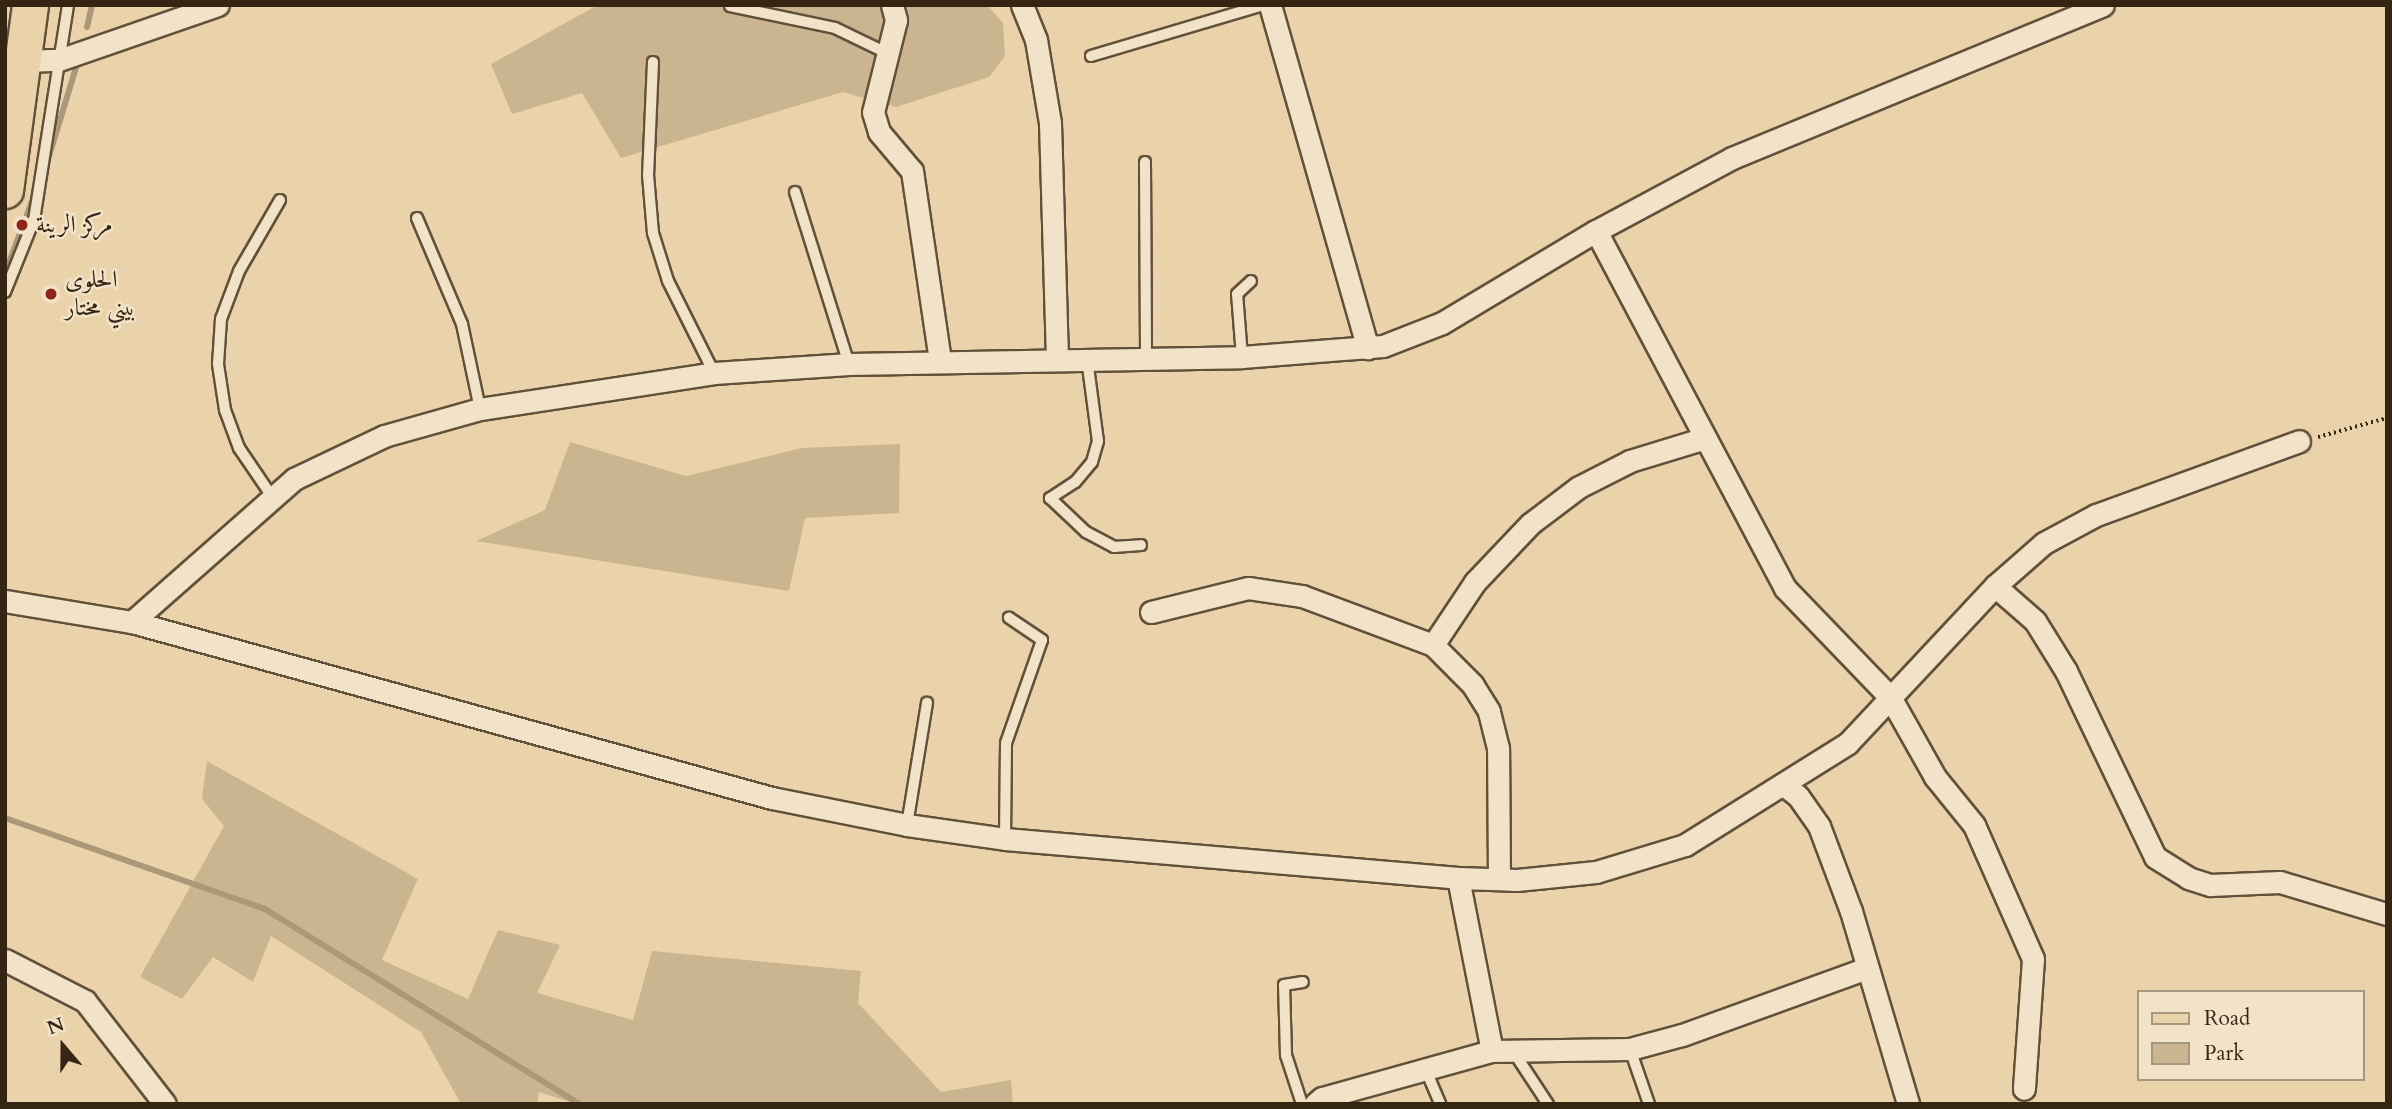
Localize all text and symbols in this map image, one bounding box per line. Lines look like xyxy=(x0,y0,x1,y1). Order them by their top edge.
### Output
place label: مركز الرينة xyxy=(36,211,113,239)
marker: مركز الرينة xyxy=(14,217,30,233)
place label: الحلوى بيني مختار xyxy=(65,266,136,322)
marker: الحلوى بيني مختار xyxy=(43,286,59,302)
legend xyxy=(2136,990,2364,1081)
text: Road xyxy=(2204,1004,2250,1033)
north arrow xyxy=(28,1011,98,1081)
text: N xyxy=(44,1011,68,1041)
text: Park xyxy=(2204,1039,2244,1068)

